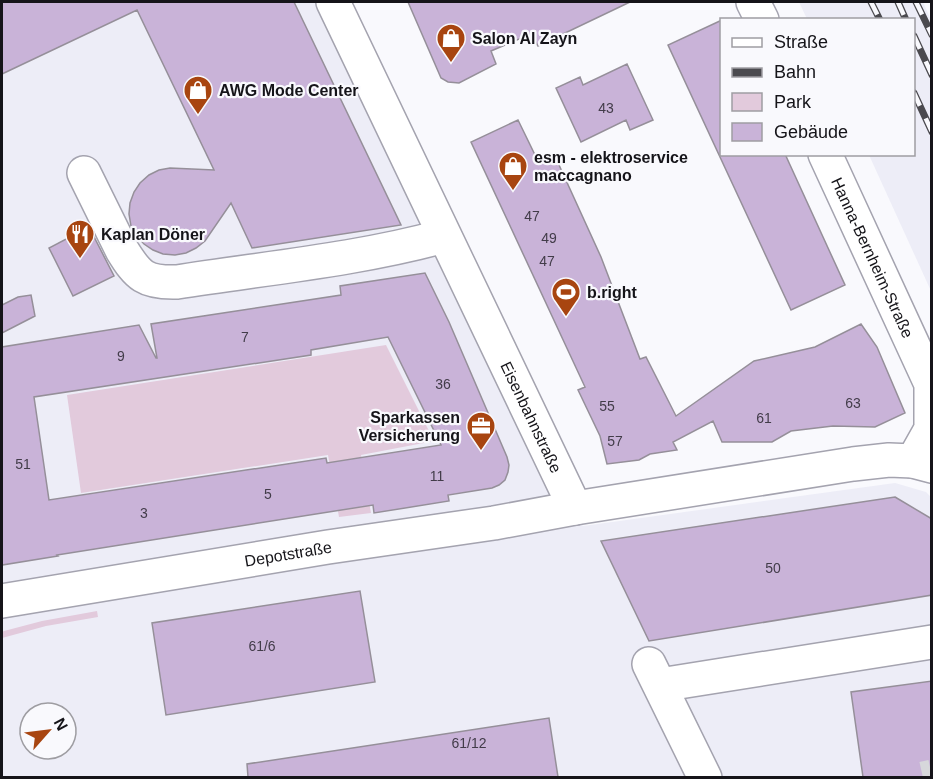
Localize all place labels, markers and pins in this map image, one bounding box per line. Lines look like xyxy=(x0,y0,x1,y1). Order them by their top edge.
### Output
shop icon: Salon Al Zayn xyxy=(435,22,467,64)
place label: Salon Al Zayn xyxy=(472,30,577,47)
shop icon: AWG Mode Center xyxy=(182,74,214,116)
place label: AWG Mode Center xyxy=(219,82,359,99)
place label: esm - elektroservice maccagnano xyxy=(534,149,688,184)
shop icon: esm - elektroservice maccagnano xyxy=(497,150,529,192)
restaurant icon: Kaplan Döner xyxy=(64,218,96,260)
place label: Kaplan Döner xyxy=(101,226,205,243)
sports icon: b.right xyxy=(550,276,582,318)
place label: b.right xyxy=(587,284,637,301)
place label: Sparkassen Versicherung xyxy=(359,409,460,444)
office icon: Sparkassen Versicherung xyxy=(465,410,497,452)

